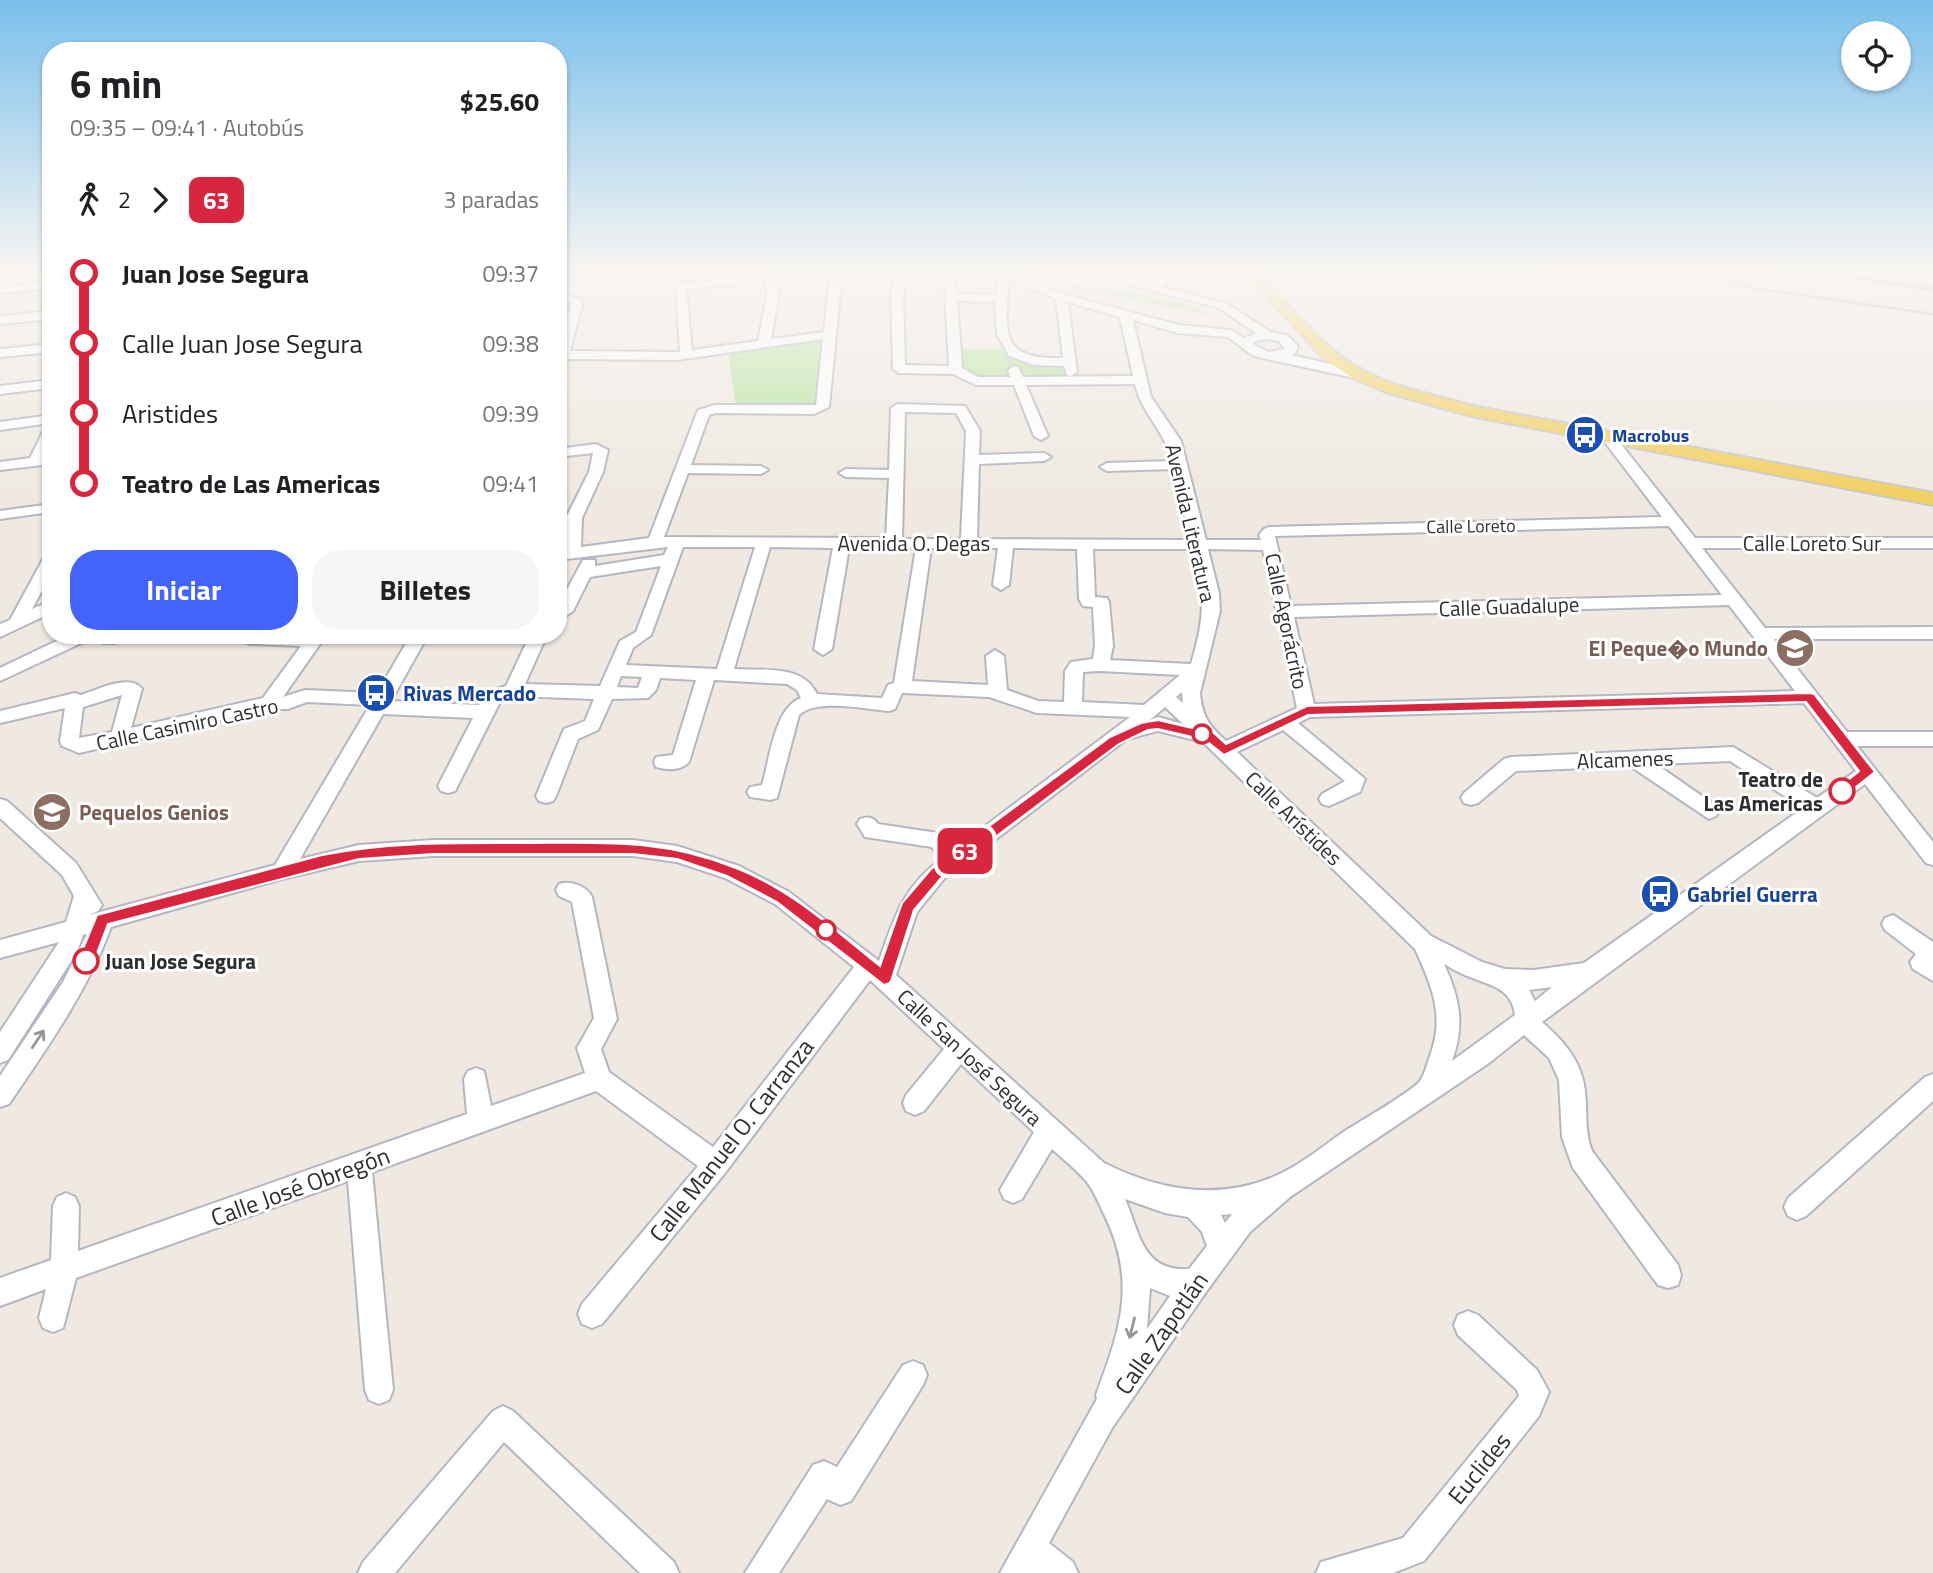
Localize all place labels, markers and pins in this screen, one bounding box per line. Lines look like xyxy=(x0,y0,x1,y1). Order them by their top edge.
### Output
bus stop icon: Macrobus xyxy=(1564,414,1606,456)
place label: Macrobus xyxy=(1612,422,1689,449)
school or university icon: El Peque�o Mundo xyxy=(1774,627,1816,669)
place label: El Peque�o Mundo xyxy=(1589,632,1768,664)
bus stop icon: Rivas Mercado xyxy=(355,672,397,714)
place label: Rivas Mercado xyxy=(403,677,536,709)
unlabelled marker xyxy=(1192,724,1212,744)
place label: Teatro de Las Americas xyxy=(1704,763,1823,819)
marker: Teatro de Las Americas xyxy=(1829,778,1855,804)
school or university icon: Pequelos Genios xyxy=(31,791,73,833)
place label: Pequelos Genios xyxy=(79,796,229,828)
bus stop icon: Gabriel Guerra xyxy=(1639,873,1681,915)
place label: Gabriel Guerra xyxy=(1687,878,1818,910)
unlabelled marker xyxy=(816,920,836,940)
place label: Juan Jose Segura xyxy=(105,945,256,977)
marker: Juan Jose Segura xyxy=(73,948,99,974)

